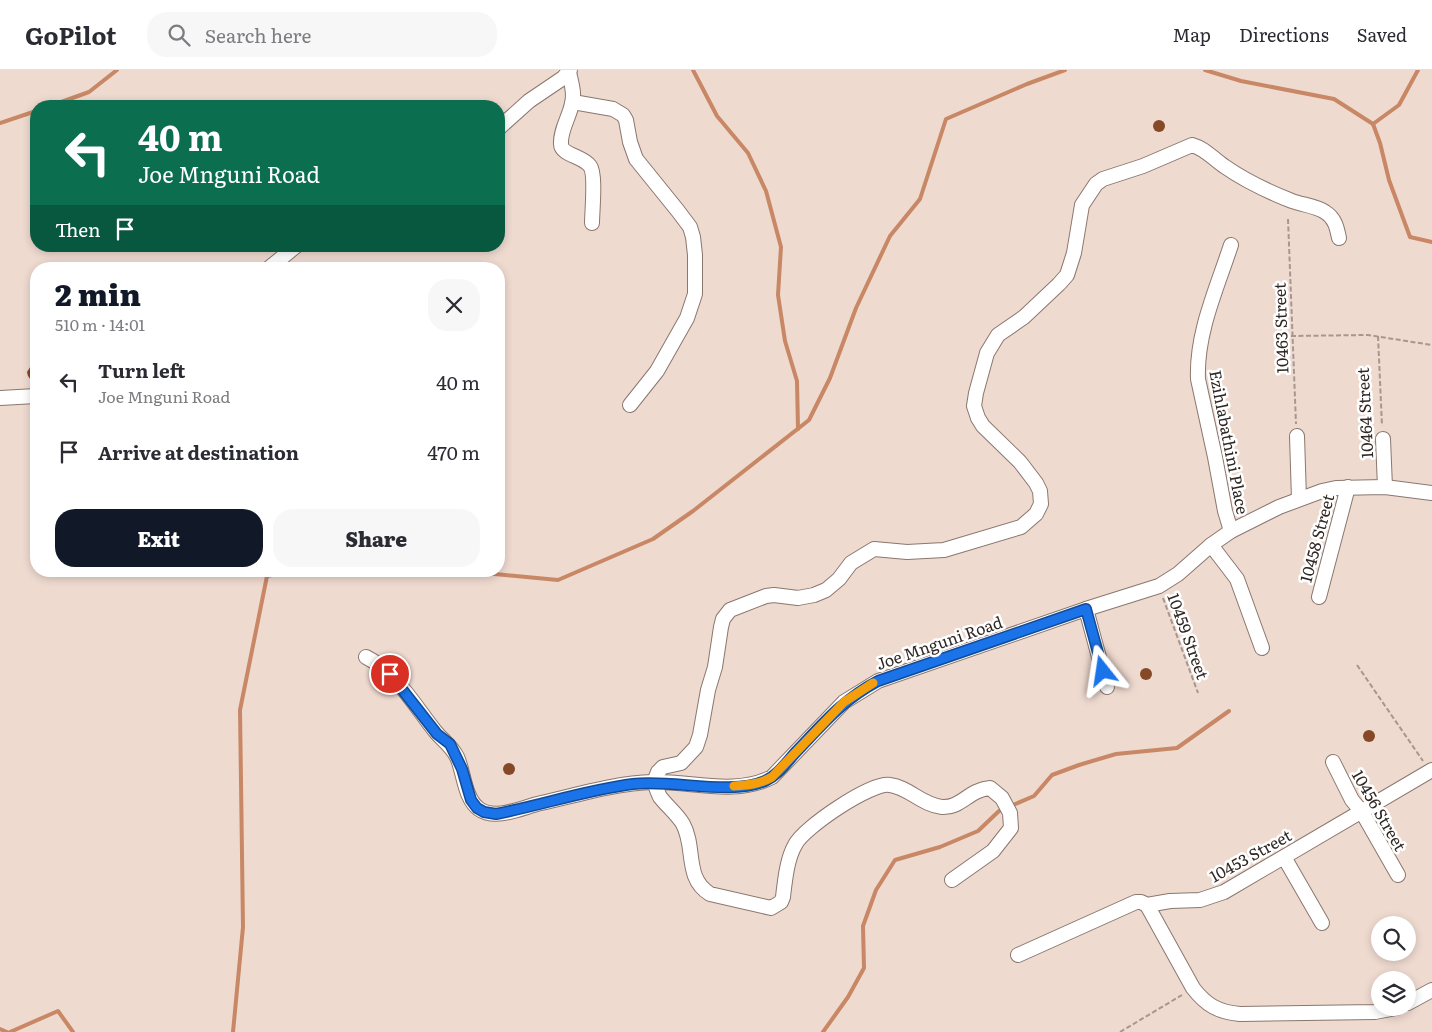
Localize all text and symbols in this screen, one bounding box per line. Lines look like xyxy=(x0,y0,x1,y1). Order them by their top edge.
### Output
search box xyxy=(147,12,497,57)
text: GoPilot xyxy=(25,17,117,52)
icon: search xyxy=(165,21,193,49)
text: Search here xyxy=(205,21,311,49)
text: Map xyxy=(1173,21,1211,48)
text: Directions xyxy=(1239,21,1329,48)
text: Saved xyxy=(1357,21,1407,48)
text: 40 m xyxy=(138,110,223,162)
icon: left xyxy=(55,120,120,185)
text: Joe Mnguni Road xyxy=(138,157,320,190)
text: Then xyxy=(55,215,101,243)
icon: arrive xyxy=(111,215,139,243)
text: 2 min xyxy=(55,271,141,315)
button: close xyxy=(428,279,480,331)
street label: 10463 Street xyxy=(1266,282,1294,374)
text: 510 m · 14:01 xyxy=(55,312,145,336)
text: Turn left xyxy=(98,356,185,384)
street label: 10464 Street xyxy=(1350,366,1378,459)
icon: left xyxy=(55,368,83,396)
text: 40 m xyxy=(436,368,480,396)
street label: Ezihlabathini Place xyxy=(1204,368,1256,516)
text: Joe Mnguni Road xyxy=(98,384,230,408)
icon: arrive xyxy=(55,438,83,466)
text: Arrive at destination xyxy=(98,438,299,466)
text: 470 m xyxy=(427,438,480,466)
street label: 10458 Street xyxy=(1293,491,1339,585)
button: Exit xyxy=(55,509,263,567)
button: Share xyxy=(273,509,480,567)
street label: 10459 Street xyxy=(1162,590,1216,683)
street label: Joe Mnguni Road xyxy=(872,609,1006,675)
position arrow xyxy=(1076,644,1128,696)
pin xyxy=(369,653,411,695)
icon: arrive xyxy=(376,660,404,688)
street label: 10456 Street xyxy=(1347,765,1413,856)
street label: 10453 Street xyxy=(1205,822,1296,887)
map controls xyxy=(1371,916,1416,1016)
button: search xyxy=(1371,916,1416,961)
button: layers xyxy=(1371,971,1416,1016)

